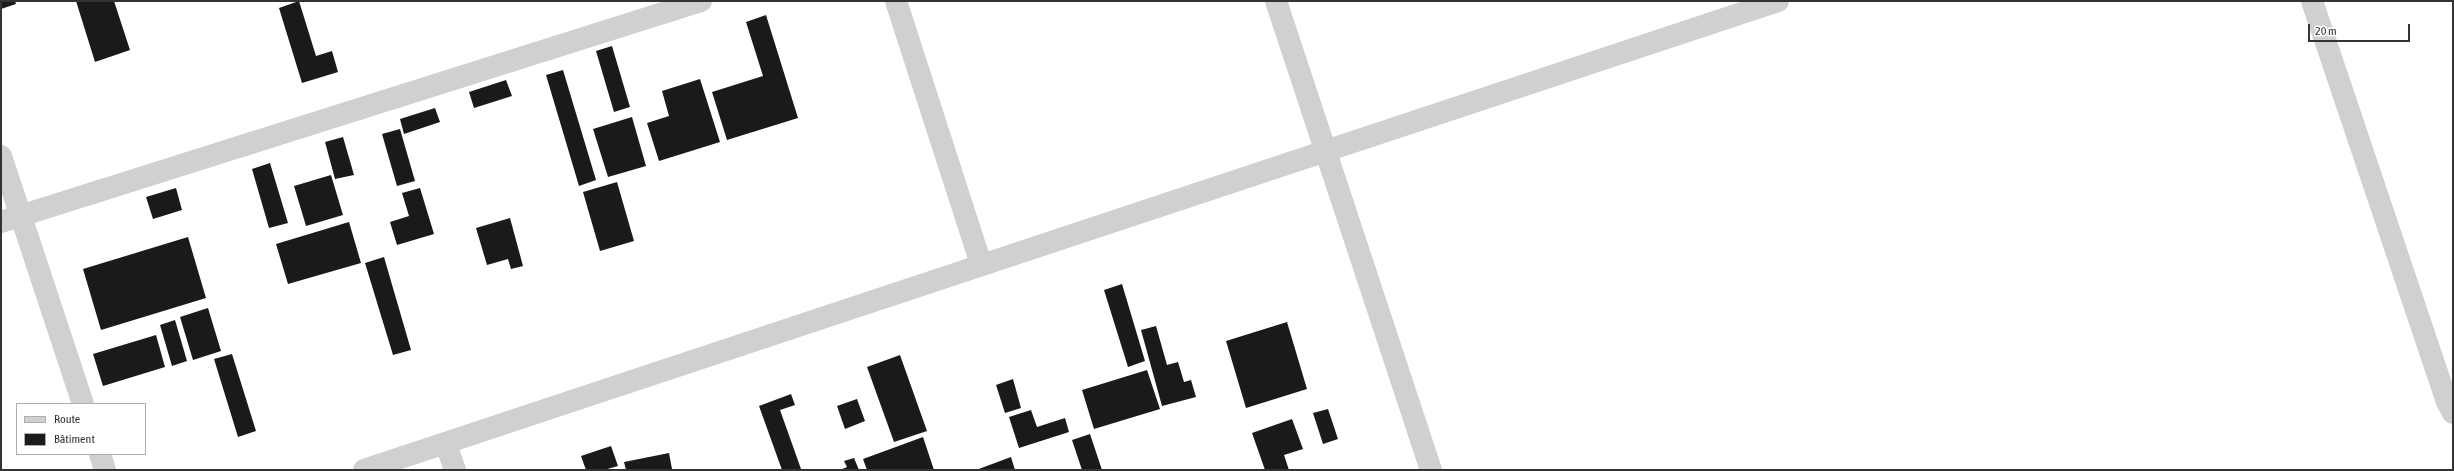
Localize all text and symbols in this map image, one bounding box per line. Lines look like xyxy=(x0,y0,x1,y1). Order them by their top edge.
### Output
scale bar xyxy=(2310,16,2412,42)
text: 20 m xyxy=(2315,24,2337,38)
legend xyxy=(16,403,146,455)
text: Route xyxy=(54,412,80,426)
text: Bâtiment xyxy=(54,432,95,446)

